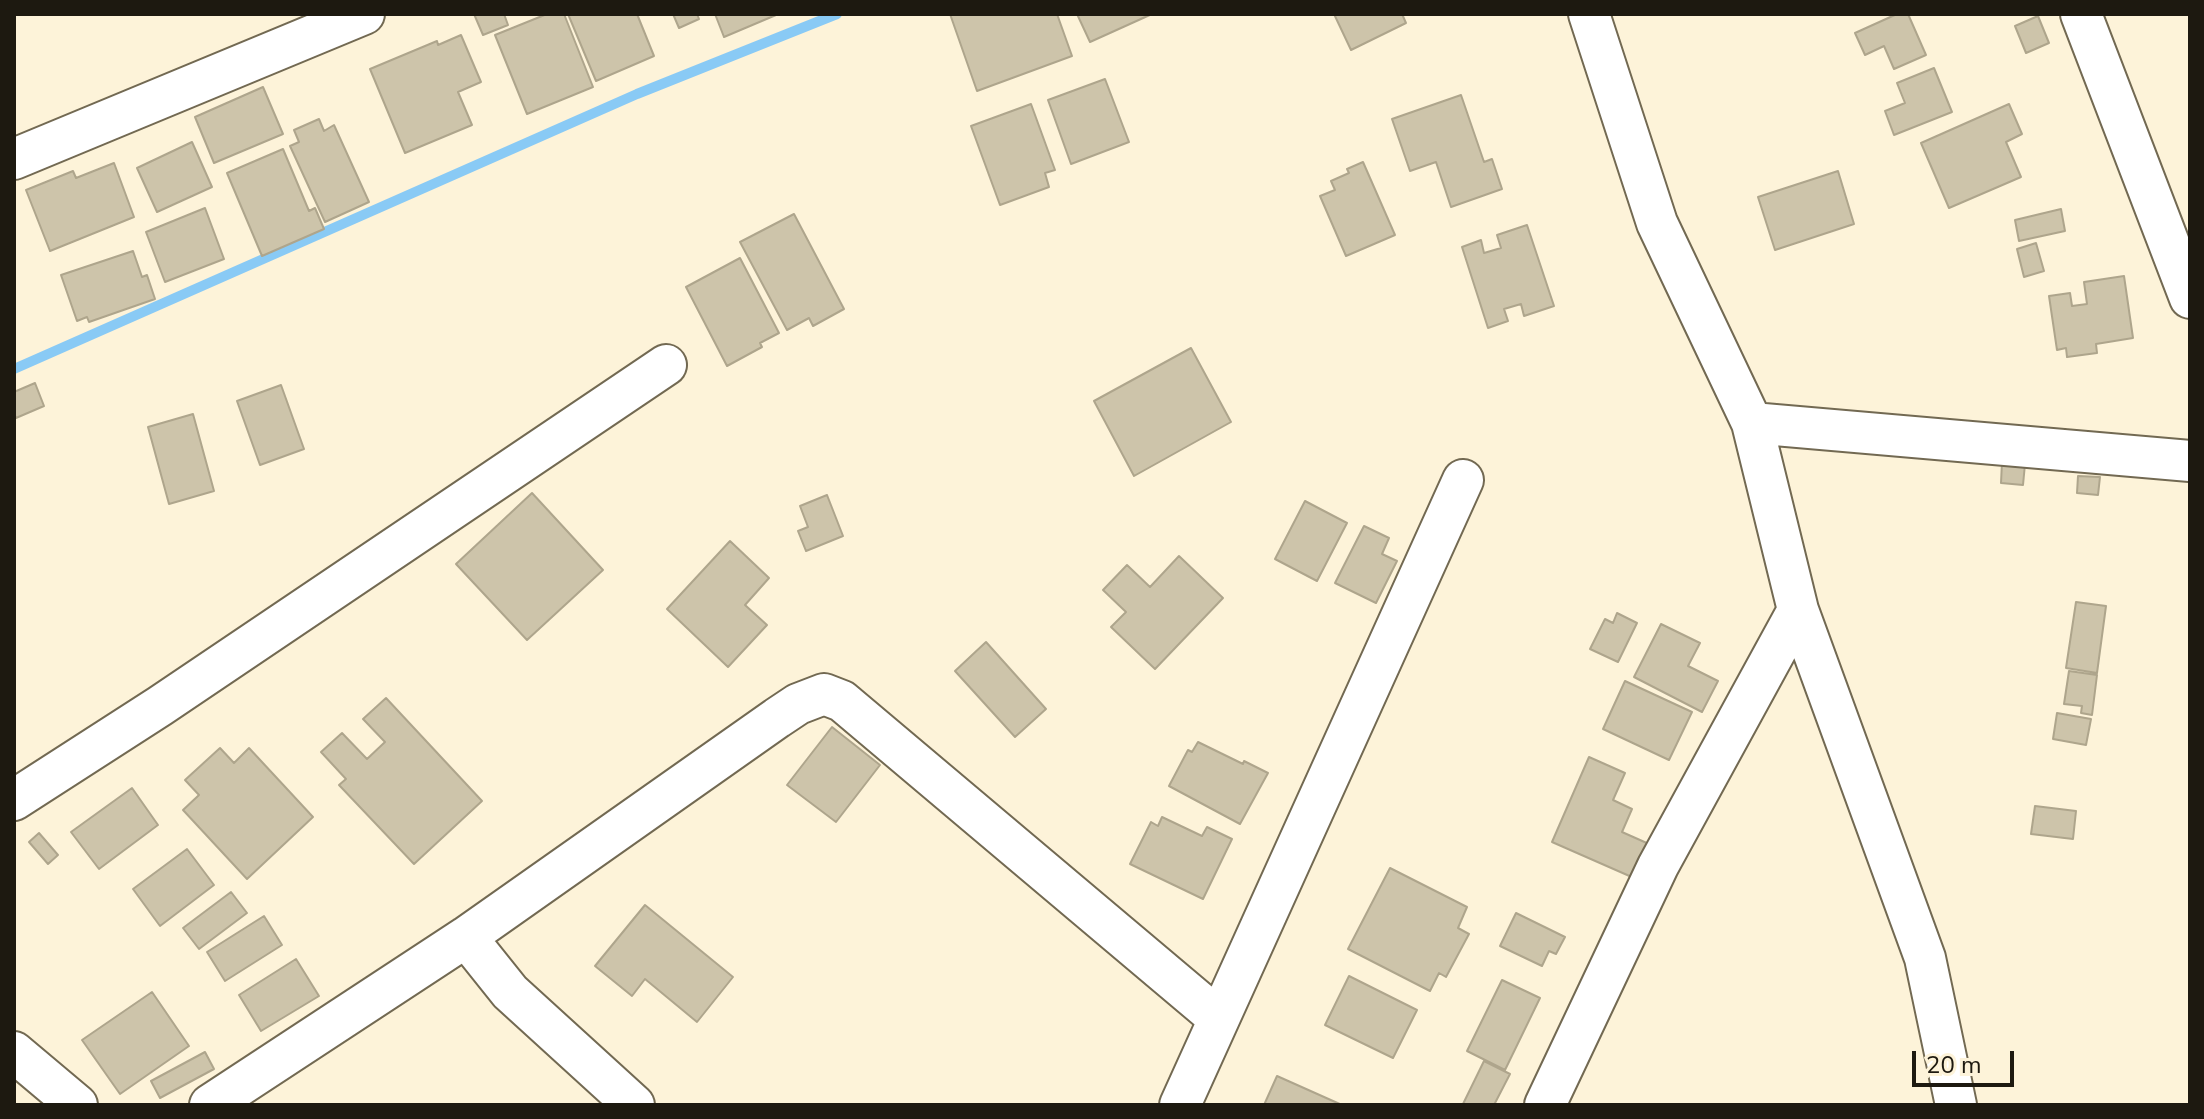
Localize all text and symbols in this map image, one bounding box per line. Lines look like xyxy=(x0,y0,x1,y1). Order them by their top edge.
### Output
scale bar xyxy=(1916,1035,2018,1085)
text: 20 m xyxy=(1926,1049,1982,1081)

